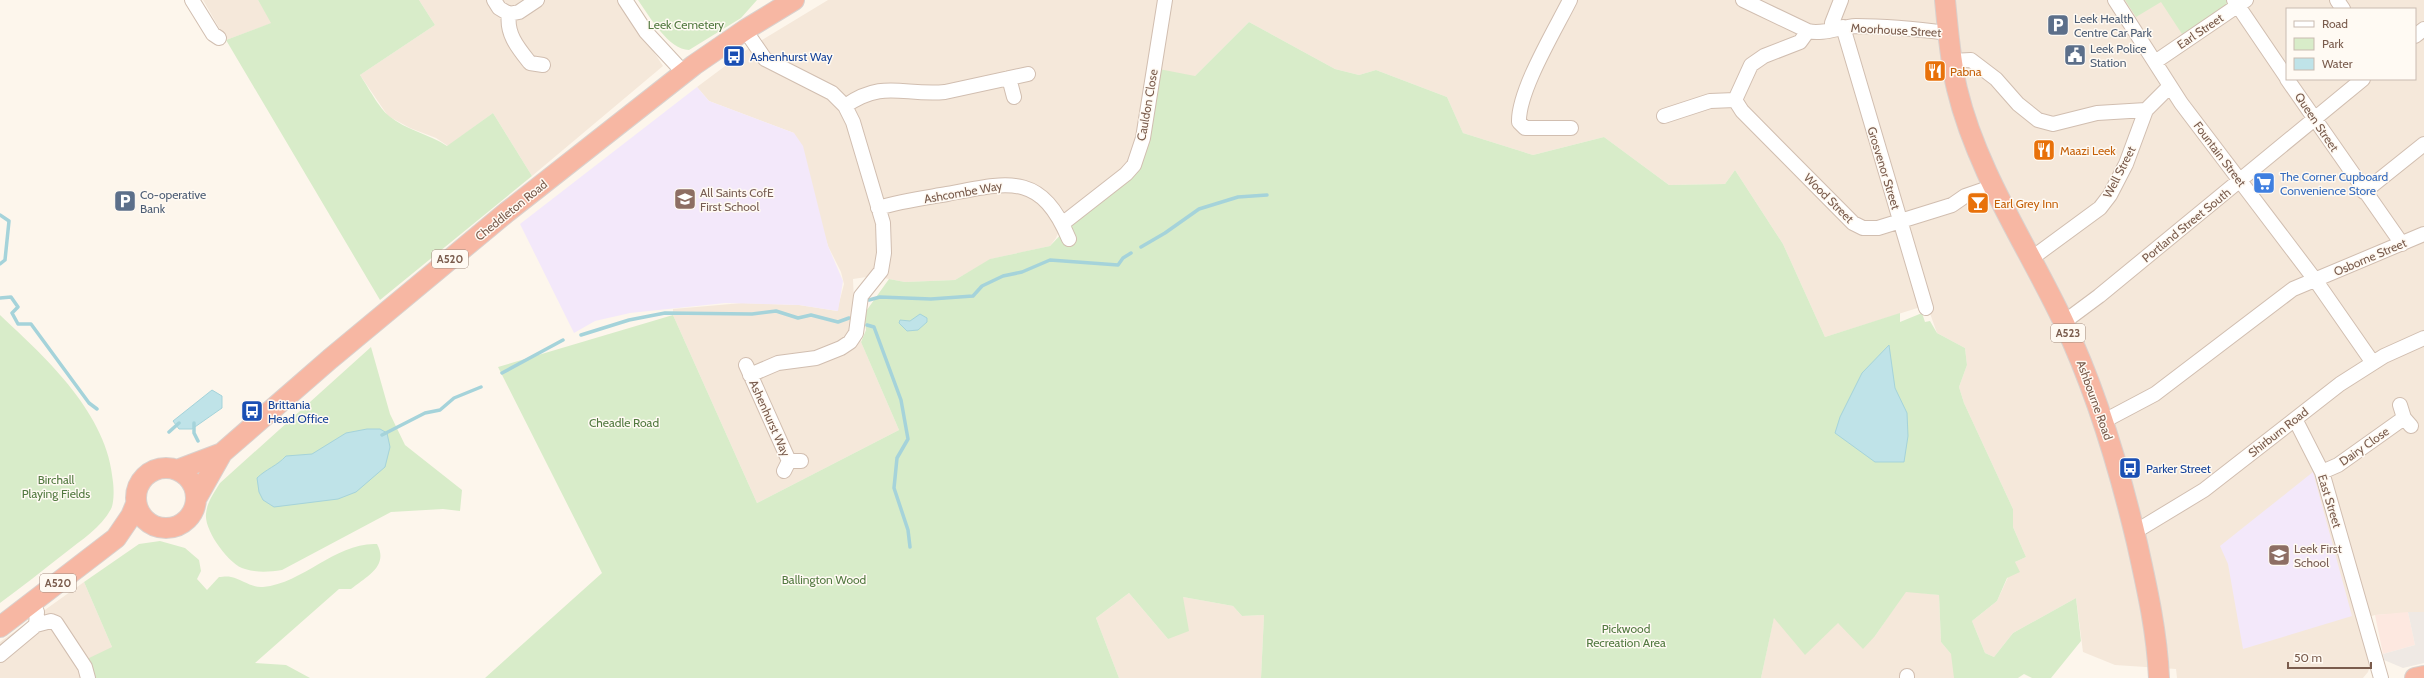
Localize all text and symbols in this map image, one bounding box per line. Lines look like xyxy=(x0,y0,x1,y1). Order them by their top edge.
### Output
legend xyxy=(2286,8,2416,80)
street label: Earl Street xyxy=(2174,10,2226,52)
place label: Leek Health Centre Car Park xyxy=(2074,11,2152,40)
parking icon: Leek Health Centre Car Park xyxy=(2045,12,2071,38)
text: Road xyxy=(2322,16,2348,31)
park label: Leek Cemetery xyxy=(648,17,724,32)
street label: Moorhouse Street xyxy=(1850,20,1942,40)
text: Park xyxy=(2322,36,2344,51)
place label: Leek Police Station xyxy=(2090,41,2146,70)
public building icon: Leek Police Station xyxy=(2062,42,2088,68)
bus stop icon: Ashenhurst Way xyxy=(721,43,747,69)
place label: Ashenhurst Way xyxy=(750,49,832,64)
text: Water xyxy=(2322,56,2353,71)
restaurant icon: Pabna xyxy=(1922,58,1948,84)
place label: Pabna xyxy=(1950,64,1982,79)
street label: Cauldon Close xyxy=(1133,68,1161,142)
street label: Queen Street xyxy=(2292,90,2342,154)
street label: Fountain Street xyxy=(2191,118,2249,190)
street label: Grosvenor Street xyxy=(1864,125,1904,211)
restaurant icon: Maazi Leek xyxy=(2031,137,2057,163)
place label: Maazi Leek xyxy=(2060,143,2116,158)
street label: Well Street xyxy=(2100,144,2138,200)
place label: The Corner Cupboard Convenience Store xyxy=(2280,169,2388,198)
street label: Wood Street xyxy=(1801,170,1857,226)
supermarket icon: The Corner Cupboard Convenience Store xyxy=(2251,170,2277,196)
street label: Cheddleton Road xyxy=(472,176,550,244)
street label: Ashcombe Way xyxy=(923,178,1003,206)
place label: All Saints CofE First School xyxy=(700,185,774,214)
street label: Portland Street South xyxy=(2139,185,2233,265)
school or university icon: All Saints CofE First School xyxy=(672,186,698,212)
place label: Co-operative Bank xyxy=(140,187,206,216)
parking icon: Co-operative Bank xyxy=(112,188,138,214)
bar icon: Earl Grey Inn xyxy=(1965,190,1991,216)
place label: Earl Grey Inn xyxy=(1994,196,2059,211)
street label: Osborne Street xyxy=(2331,235,2409,279)
road number: A520 xyxy=(432,250,468,268)
road number: A523 xyxy=(2051,324,2085,342)
street label: Ashbourne Road xyxy=(2074,358,2116,442)
street label: Ashenhurst Way xyxy=(746,377,794,459)
place label: Brittania Head Office xyxy=(268,397,329,426)
bus stop icon: Brittania Head Office xyxy=(239,398,265,424)
street label: Shirburn Road xyxy=(2245,404,2311,460)
park label: Cheadle Road xyxy=(589,415,659,430)
street label: Dairy Close xyxy=(2336,423,2392,469)
bus stop icon: Parker Street xyxy=(2117,455,2143,481)
place label: Parker Street xyxy=(2146,461,2211,476)
park label: Birchall Playing Fields xyxy=(22,472,90,501)
street label: East Street xyxy=(2315,473,2345,529)
place label: Leek First School xyxy=(2294,541,2342,570)
school or university icon: Leek First School xyxy=(2266,542,2292,568)
park label: Ballington Wood xyxy=(782,572,866,587)
road number: A520 xyxy=(40,574,76,592)
park label: Pickwood Recreation Area xyxy=(1586,621,1666,650)
scale bar xyxy=(2288,644,2371,670)
text: 50 m xyxy=(2294,650,2322,665)

